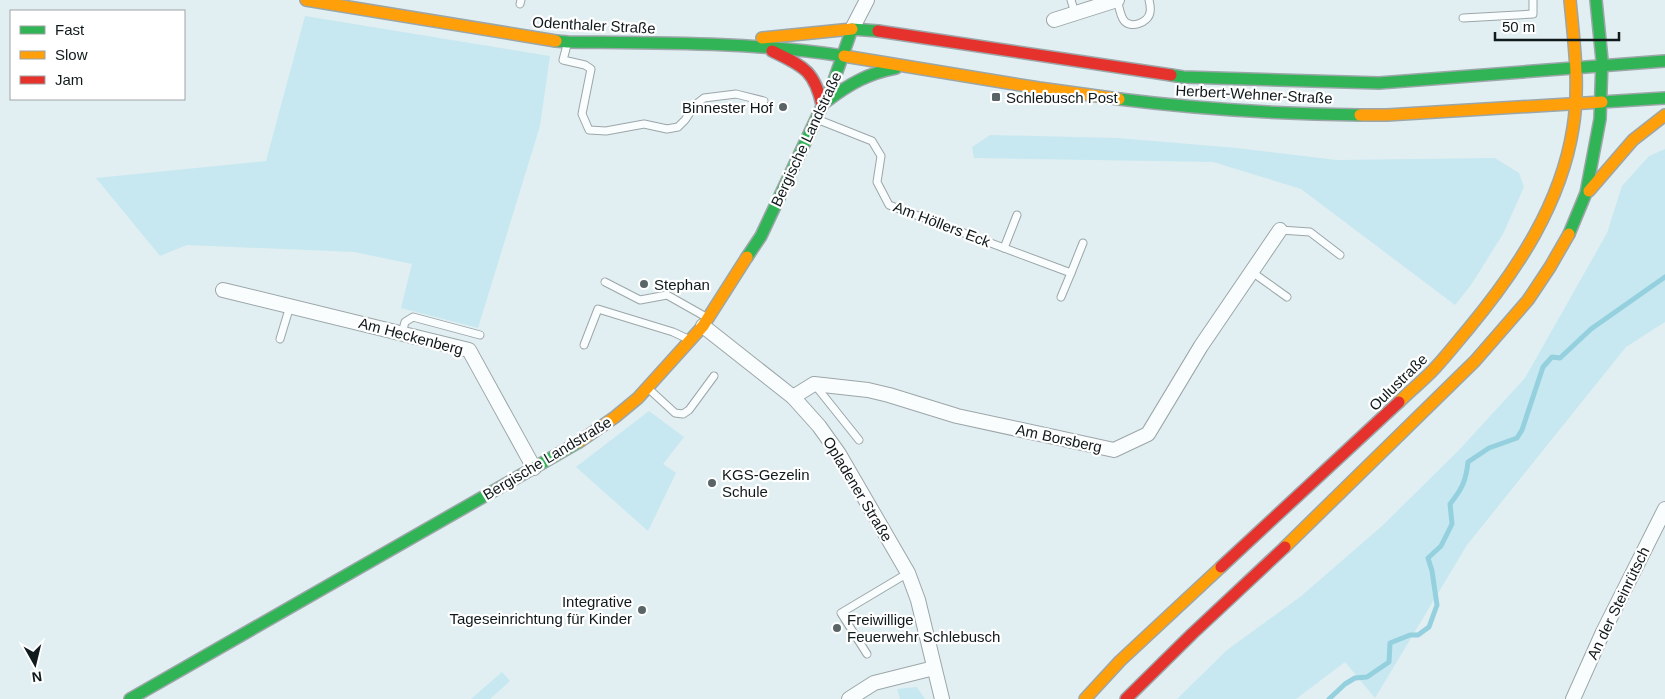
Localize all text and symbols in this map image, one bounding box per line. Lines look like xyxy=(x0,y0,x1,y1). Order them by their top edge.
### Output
legend xyxy=(10,10,185,100)
scale bar xyxy=(1495,10,1619,42)
street label: Odenthaler Straße xyxy=(532,13,656,37)
text: 50 m xyxy=(1502,18,1535,35)
text: Fast xyxy=(55,21,85,38)
text: Slow xyxy=(55,46,88,63)
street label: Bergische Landstraße xyxy=(767,69,845,209)
text: Jam xyxy=(55,71,83,88)
street label: Herbert-Wehner-Straße xyxy=(1175,81,1333,107)
place label: Schlebusch Post xyxy=(1006,89,1119,106)
marker: Schlebusch Post xyxy=(990,91,1002,103)
place label: Binnester Hof xyxy=(682,99,774,116)
marker: Binnester Hof xyxy=(777,101,789,113)
street label: Am Höllers Eck xyxy=(891,198,993,250)
place label: Stephan xyxy=(654,276,710,293)
marker: Stephan xyxy=(638,278,650,290)
street label: Am Heckenberg xyxy=(357,314,465,358)
street label: Oulustraße xyxy=(1365,350,1431,414)
street label: Bergische Landstraße xyxy=(480,413,614,503)
street label: Am Borsberg xyxy=(1014,421,1104,455)
street label: Opladener Straße xyxy=(820,434,896,544)
place label: KGS-Gezelin Schule xyxy=(722,466,810,500)
marker: KGS-Gezelin Schule xyxy=(706,477,718,489)
street label: An der Steinrütsch xyxy=(1583,544,1653,662)
place label: Integrative Tageseinrichtung für Kinder xyxy=(449,593,632,627)
marker: Integrative Tageseinrichtung für Kinder xyxy=(636,604,648,616)
place label: Freiwillige Feuerwehr Schlebusch xyxy=(847,611,1000,645)
marker: Freiwillige Feuerwehr Schlebusch xyxy=(831,622,843,634)
north arrow xyxy=(10,639,60,689)
text: N xyxy=(31,668,43,686)

